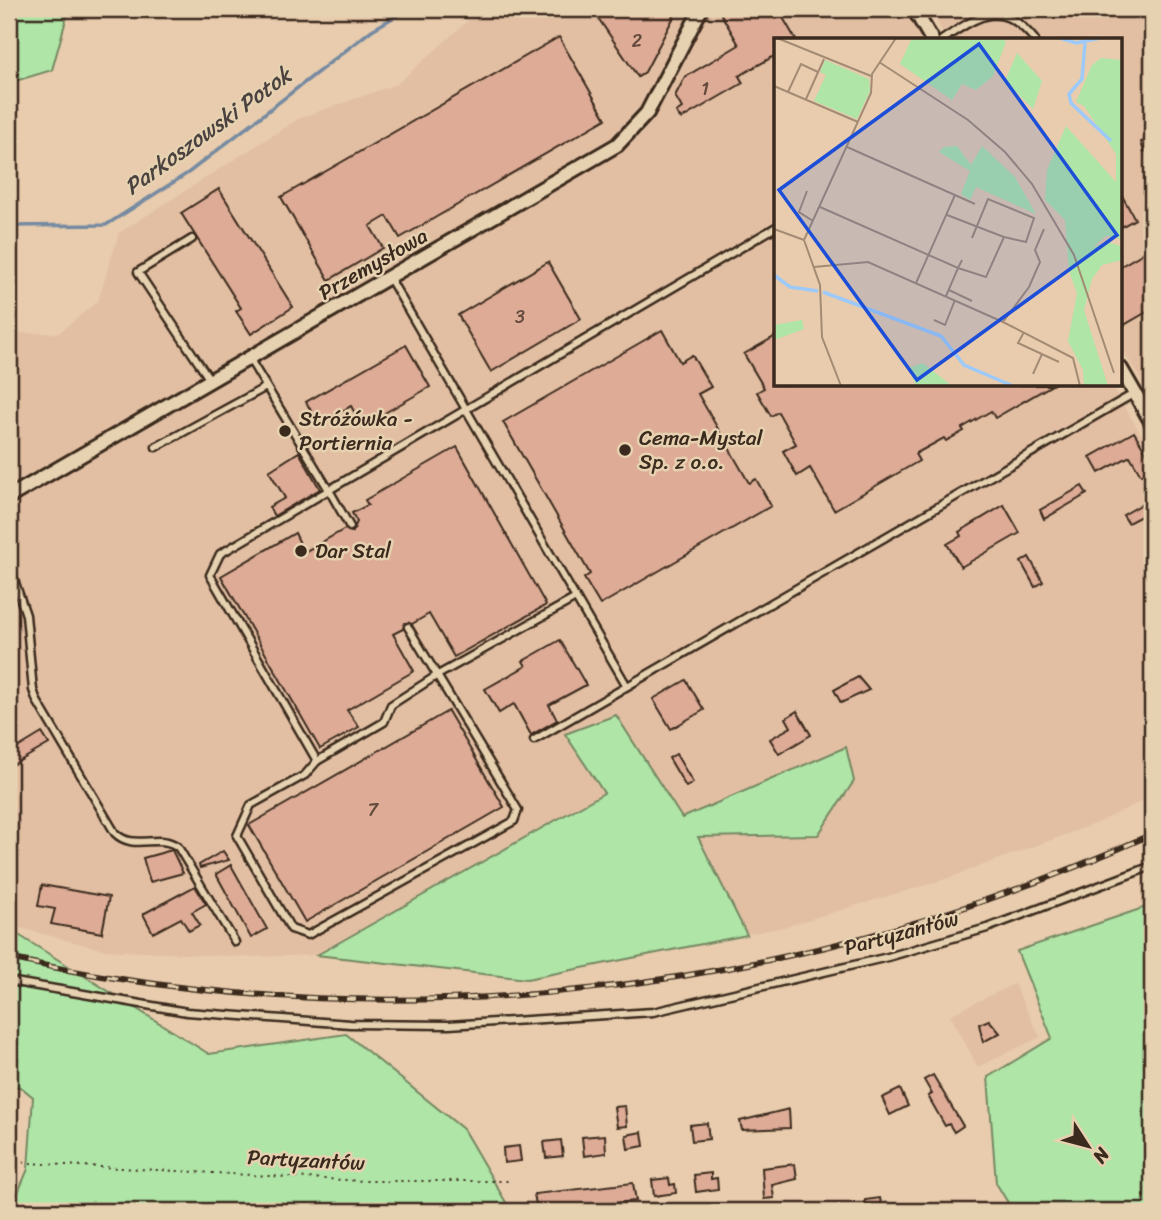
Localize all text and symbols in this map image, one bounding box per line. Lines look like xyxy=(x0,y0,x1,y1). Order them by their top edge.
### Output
house number: 2 xyxy=(632,25,642,57)
inset map xyxy=(774,38,1122,387)
water label: Parkoszowski Potok xyxy=(115,55,302,206)
house number: 1 xyxy=(701,73,709,105)
street label: Przemysłowa xyxy=(311,217,435,311)
house number: 3 xyxy=(515,301,525,333)
place label: Stróżówka - Portiernia xyxy=(299,400,413,462)
place label: Cema-Mystal Sp. z o.o. xyxy=(639,419,763,481)
marker: Stróżówka - Portiernia xyxy=(277,423,293,439)
marker: Cema-Mystal Sp. z o.o. xyxy=(617,442,633,458)
place label: Dar Stal xyxy=(315,532,392,570)
marker: Dar Stal xyxy=(293,543,309,559)
house number: 7 xyxy=(368,794,380,826)
street label: Partyzantów xyxy=(839,899,963,967)
north arrow xyxy=(1052,1112,1122,1182)
street label: Partyzantów xyxy=(246,1138,366,1182)
text: N xyxy=(1084,1140,1119,1171)

